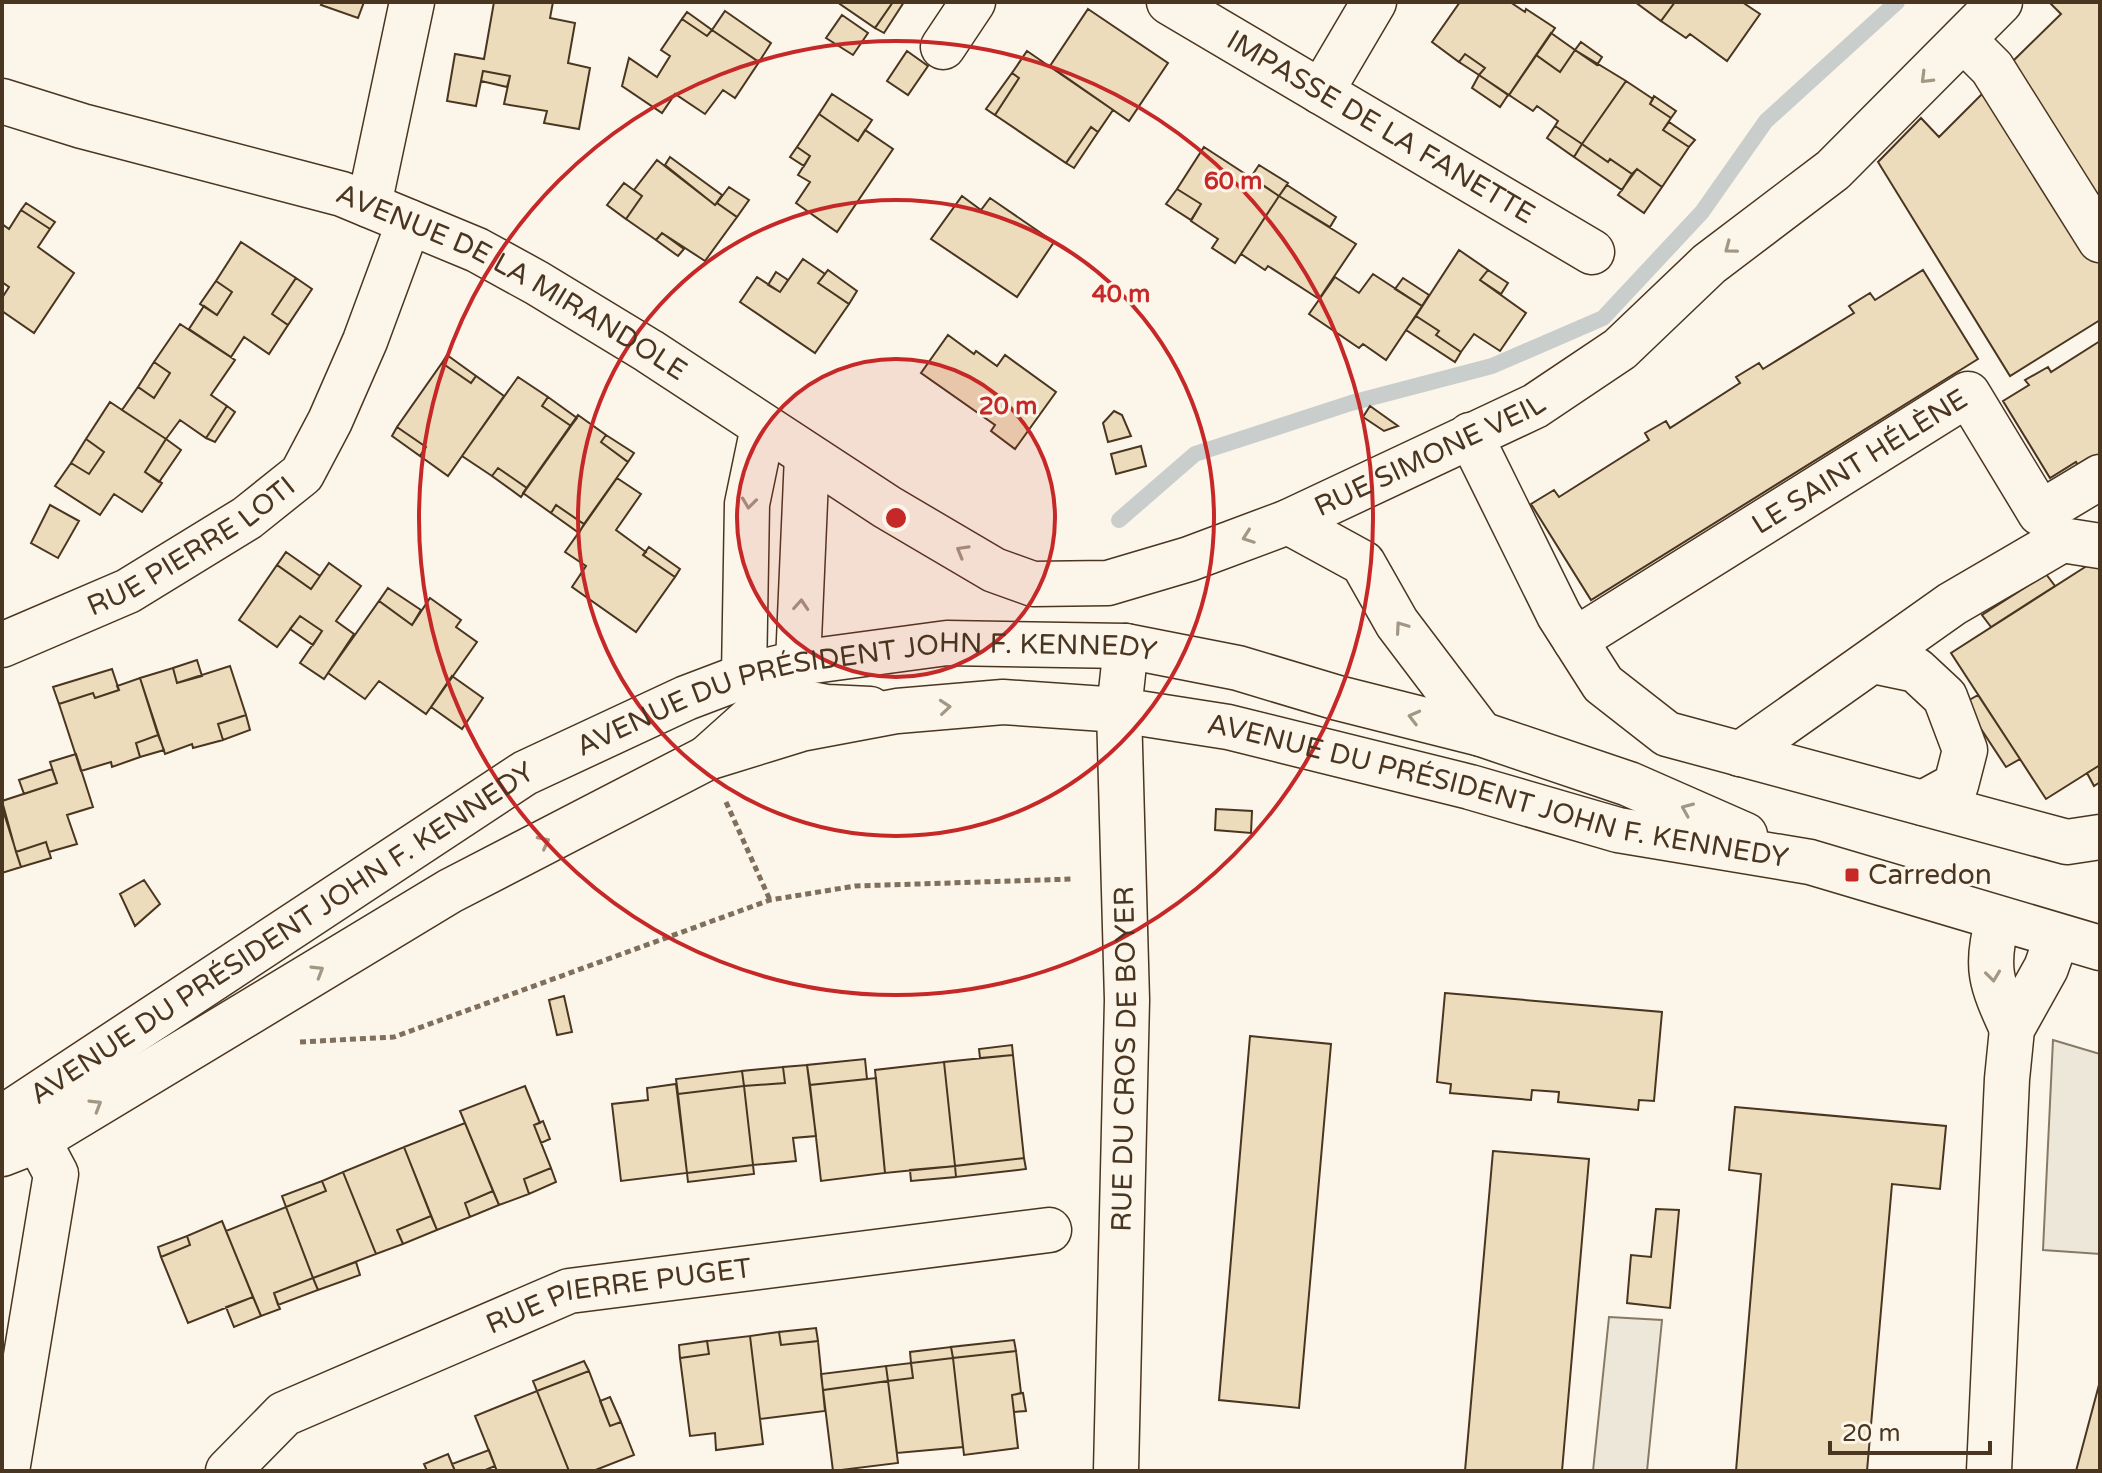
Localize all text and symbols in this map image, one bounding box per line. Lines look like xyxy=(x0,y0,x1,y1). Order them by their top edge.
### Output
street label: IMPASSE DE LA FANETTE xyxy=(1221,23,1541,231)
one-way arrow xyxy=(1921,68,1935,83)
text: 60 m xyxy=(1204,167,1262,196)
street label: AVENUE DE LA MIRANDOLE xyxy=(331,177,693,388)
one-way arrow xyxy=(1725,239,1739,253)
text: 40 m xyxy=(1092,280,1150,309)
street label: LE SAINT HÉLÈNE xyxy=(1746,382,1974,542)
street label: RUE SIMONE VEIL xyxy=(1309,387,1552,524)
text: 20 m xyxy=(979,392,1037,421)
street label: RUE PIERRE LOTI xyxy=(82,469,302,623)
one-way arrow xyxy=(740,497,757,510)
centre of rings xyxy=(882,504,910,532)
one-way arrow xyxy=(1242,527,1256,544)
one-way arrow xyxy=(956,545,971,561)
one-way arrow xyxy=(792,598,809,611)
one-way arrow xyxy=(1396,621,1411,635)
street label: AVENUE DU PRÉSIDENT JOHN F. KENNEDY xyxy=(571,626,1160,764)
one-way arrow xyxy=(939,699,952,716)
street label: AVENUE DU PRÉSIDENT JOHN F. KENNEDY xyxy=(1205,707,1791,875)
one-way arrow xyxy=(1408,710,1422,727)
street label: AVENUE DU PRÉSIDENT JOHN F. KENNEDY xyxy=(24,755,541,1112)
one-way arrow xyxy=(1681,803,1695,819)
one-way arrow xyxy=(536,837,550,852)
place label: Carredon xyxy=(1868,858,1992,892)
marker: Carredon xyxy=(1843,866,1861,884)
street label: RUE DU CROS DE BOYER xyxy=(1105,886,1144,1232)
one-way arrow xyxy=(309,965,324,980)
one-way arrow xyxy=(1984,970,2001,983)
one-way arrow xyxy=(87,1100,102,1115)
street label: RUE PIERRE PUGET xyxy=(481,1251,753,1342)
scale bar xyxy=(1830,1405,1990,1455)
text: 20 m xyxy=(1842,1419,1900,1448)

